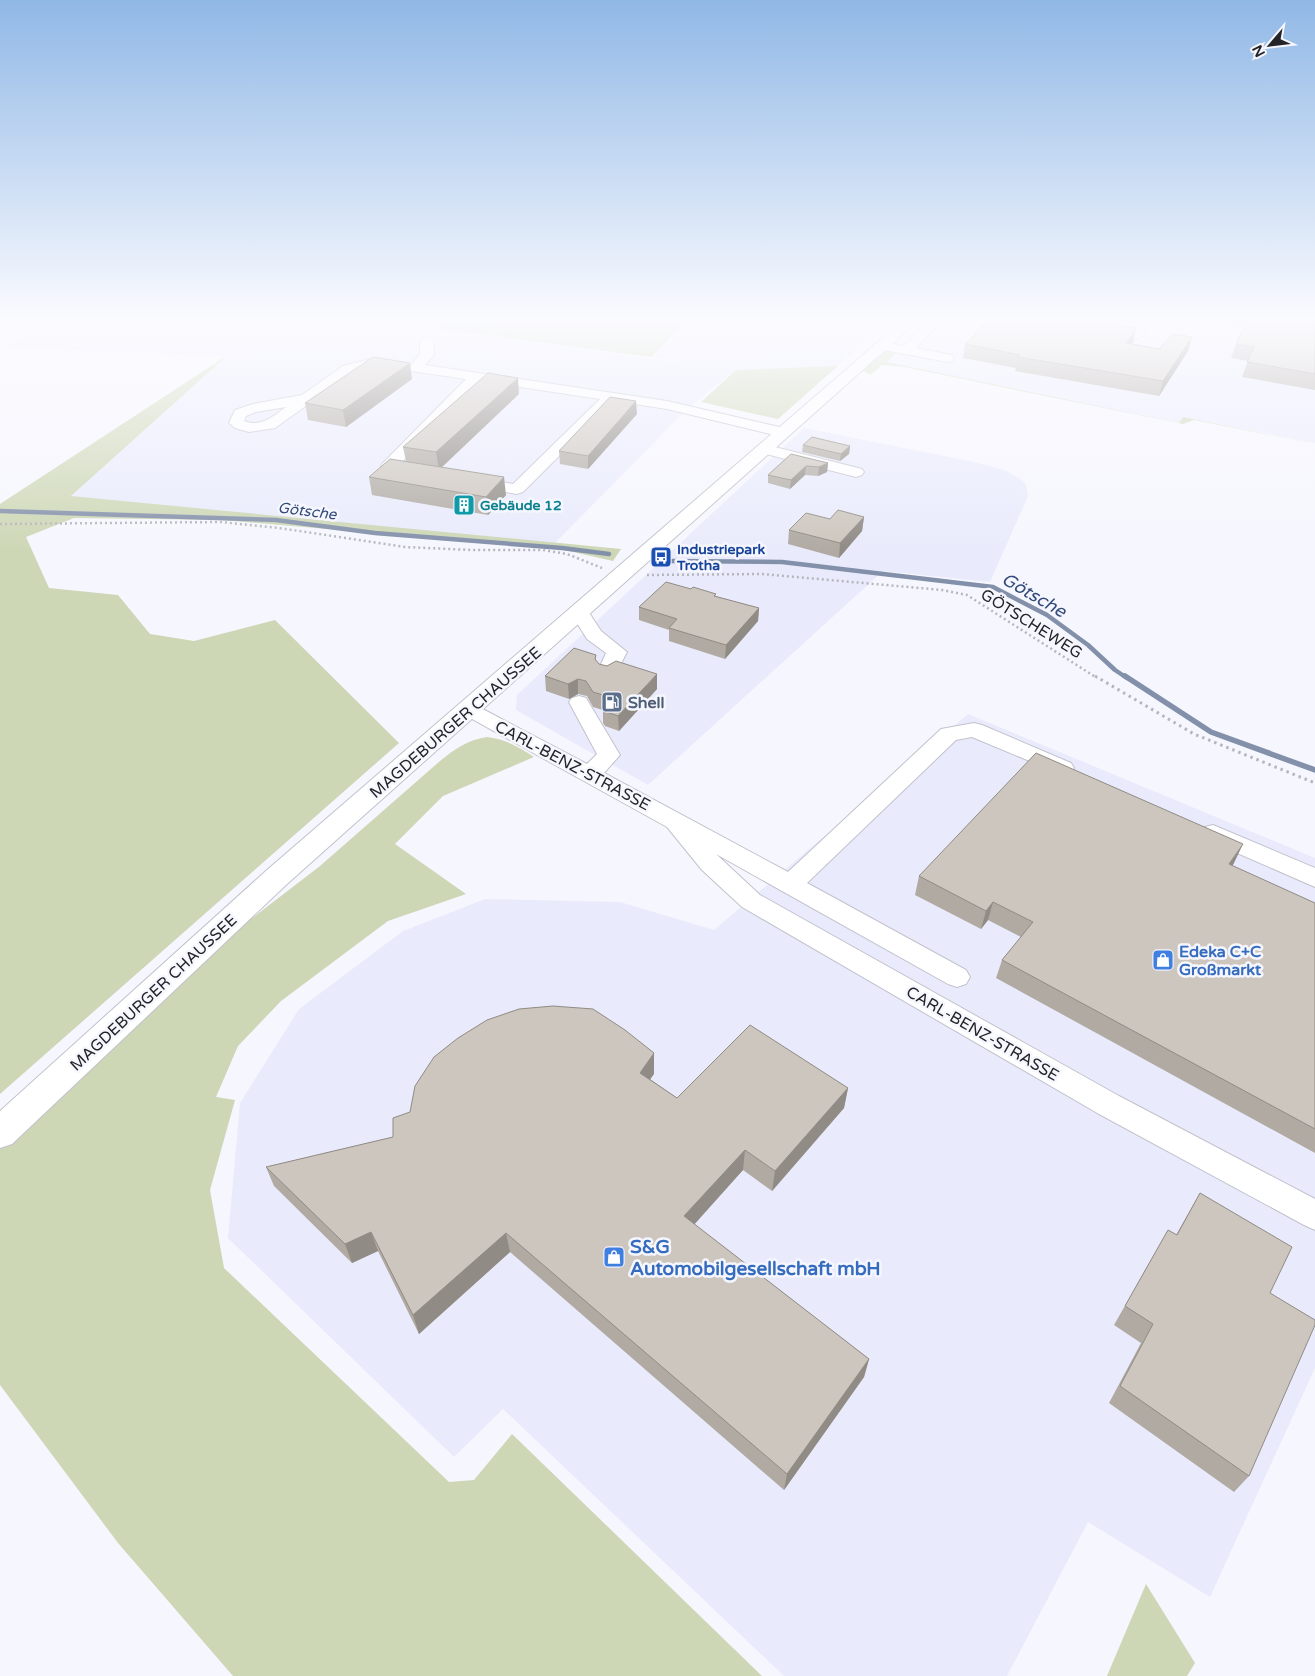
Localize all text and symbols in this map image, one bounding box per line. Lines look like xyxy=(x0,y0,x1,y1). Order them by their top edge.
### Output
north arrow xyxy=(1245,20,1295,70)
text: N xyxy=(1249,42,1269,60)
building icon: Gebäude 12 xyxy=(452,493,476,517)
place label: Gebäude 12 xyxy=(480,497,562,514)
water label: Götsche xyxy=(277,498,339,524)
place label: Industriepark Trotha xyxy=(676,541,766,574)
bus stop icon: Industriepark Trotha xyxy=(649,545,673,569)
water label: Götsche xyxy=(998,568,1071,623)
street label: GÖTSCHEWEG xyxy=(977,585,1086,663)
street label: MAGDEBURGER CHAUSSEE xyxy=(366,643,546,803)
fuel station icon: Shell xyxy=(600,690,624,714)
place label: Shell xyxy=(628,693,665,713)
street label: CARL-BENZ-STRASSE xyxy=(491,716,654,815)
street label: MAGDEBURGER CHAUSSEE xyxy=(66,910,241,1075)
place label: Edeka C+C Großmarkt xyxy=(1179,942,1262,980)
shop icon: Edeka C+C Großmarkt xyxy=(1151,948,1175,972)
street label: CARL-BENZ-STRASSE xyxy=(903,982,1062,1086)
place label: S&G Automobilgesellschaft mbH xyxy=(630,1236,881,1281)
shop icon: S&G Automobilgesellschaft mbH xyxy=(602,1245,626,1269)

